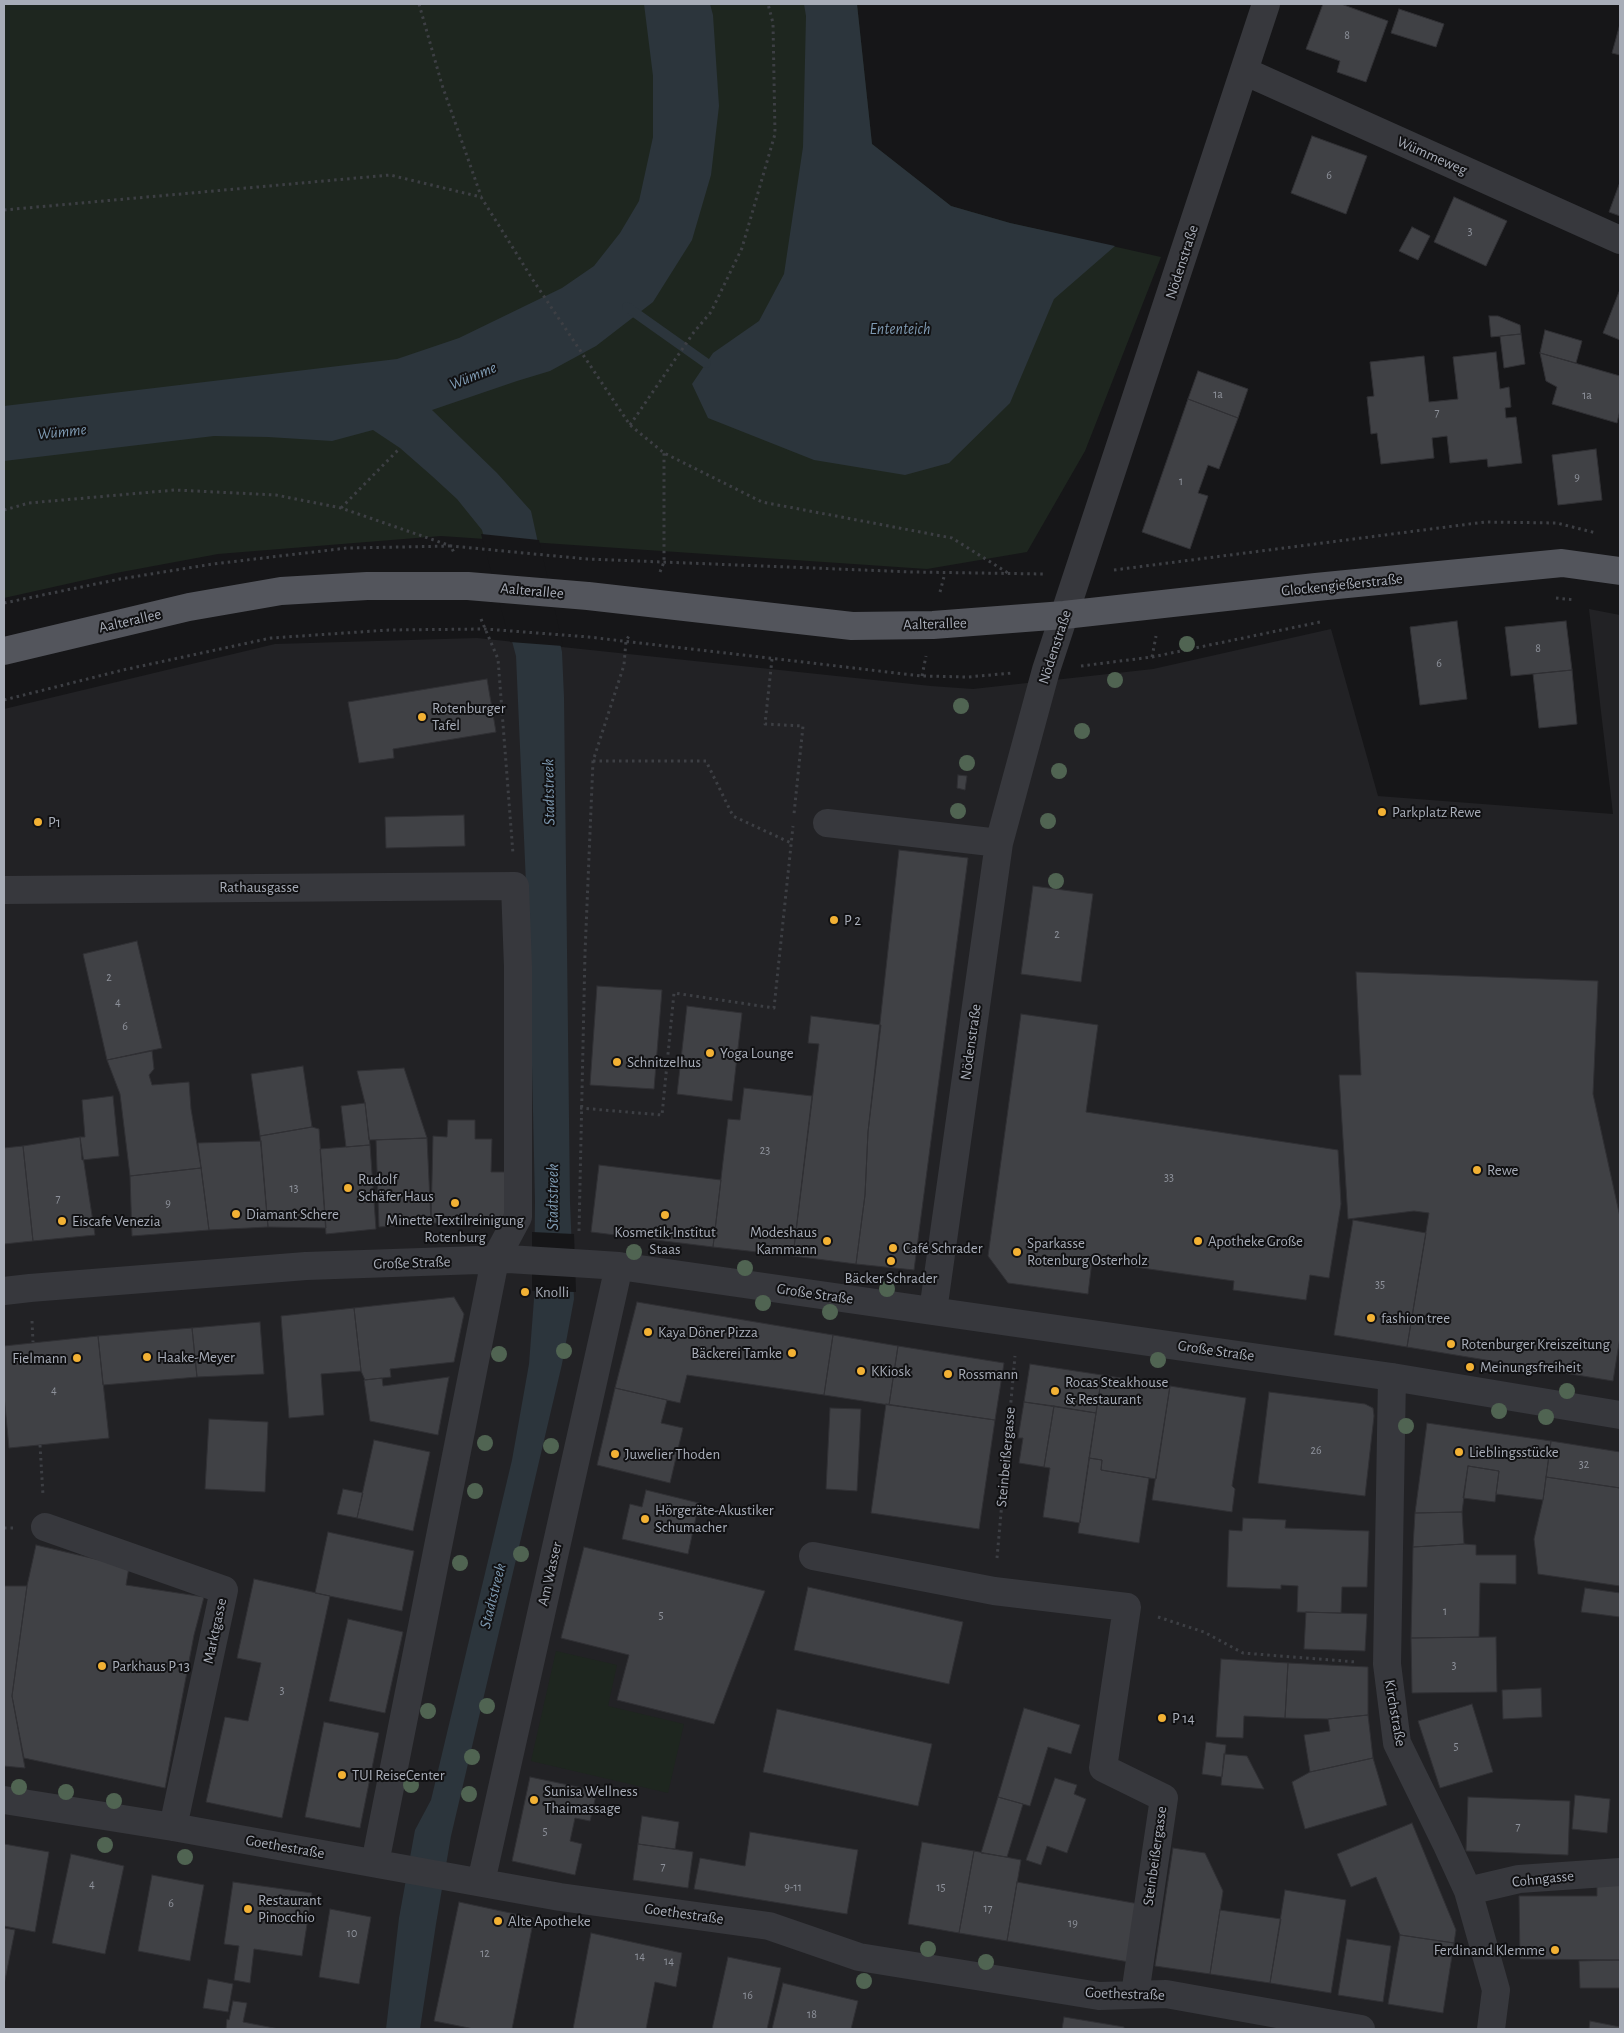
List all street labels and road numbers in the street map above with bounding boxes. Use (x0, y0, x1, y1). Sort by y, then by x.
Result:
street label: Wümmeweg (1394, 133, 1470, 179)
street label: Nödenstraße (1162, 223, 1202, 301)
street label: Glockengießerstraße (1280, 570, 1404, 600)
street label: Aalterallee (500, 579, 564, 603)
street label: Aalterallee (97, 605, 163, 637)
street label: Nödenstraße (1035, 608, 1075, 686)
street label: Aalterallee (903, 614, 967, 634)
street label: Rathausgasse (219, 878, 299, 896)
street label: Nödenstraße (957, 1003, 985, 1081)
street label: Große Straße (373, 1253, 451, 1273)
street label: Große Straße (776, 1280, 854, 1308)
street label: Große Straße (1177, 1337, 1255, 1365)
street label: Steinbeißergasse (993, 1406, 1019, 1508)
street label: Am Wasser (534, 1540, 566, 1608)
street label: Marktgasse (199, 1597, 231, 1665)
street label: Kirchstraße (1380, 1678, 1410, 1748)
street label: Steinbeißergasse (1139, 1805, 1171, 1907)
street label: Goethestraße (244, 1831, 326, 1863)
street label: Cohngasse (1511, 1867, 1575, 1891)
street label: Goethestraße (643, 1900, 725, 1928)
street label: Goethestraße (1085, 1984, 1165, 2004)

